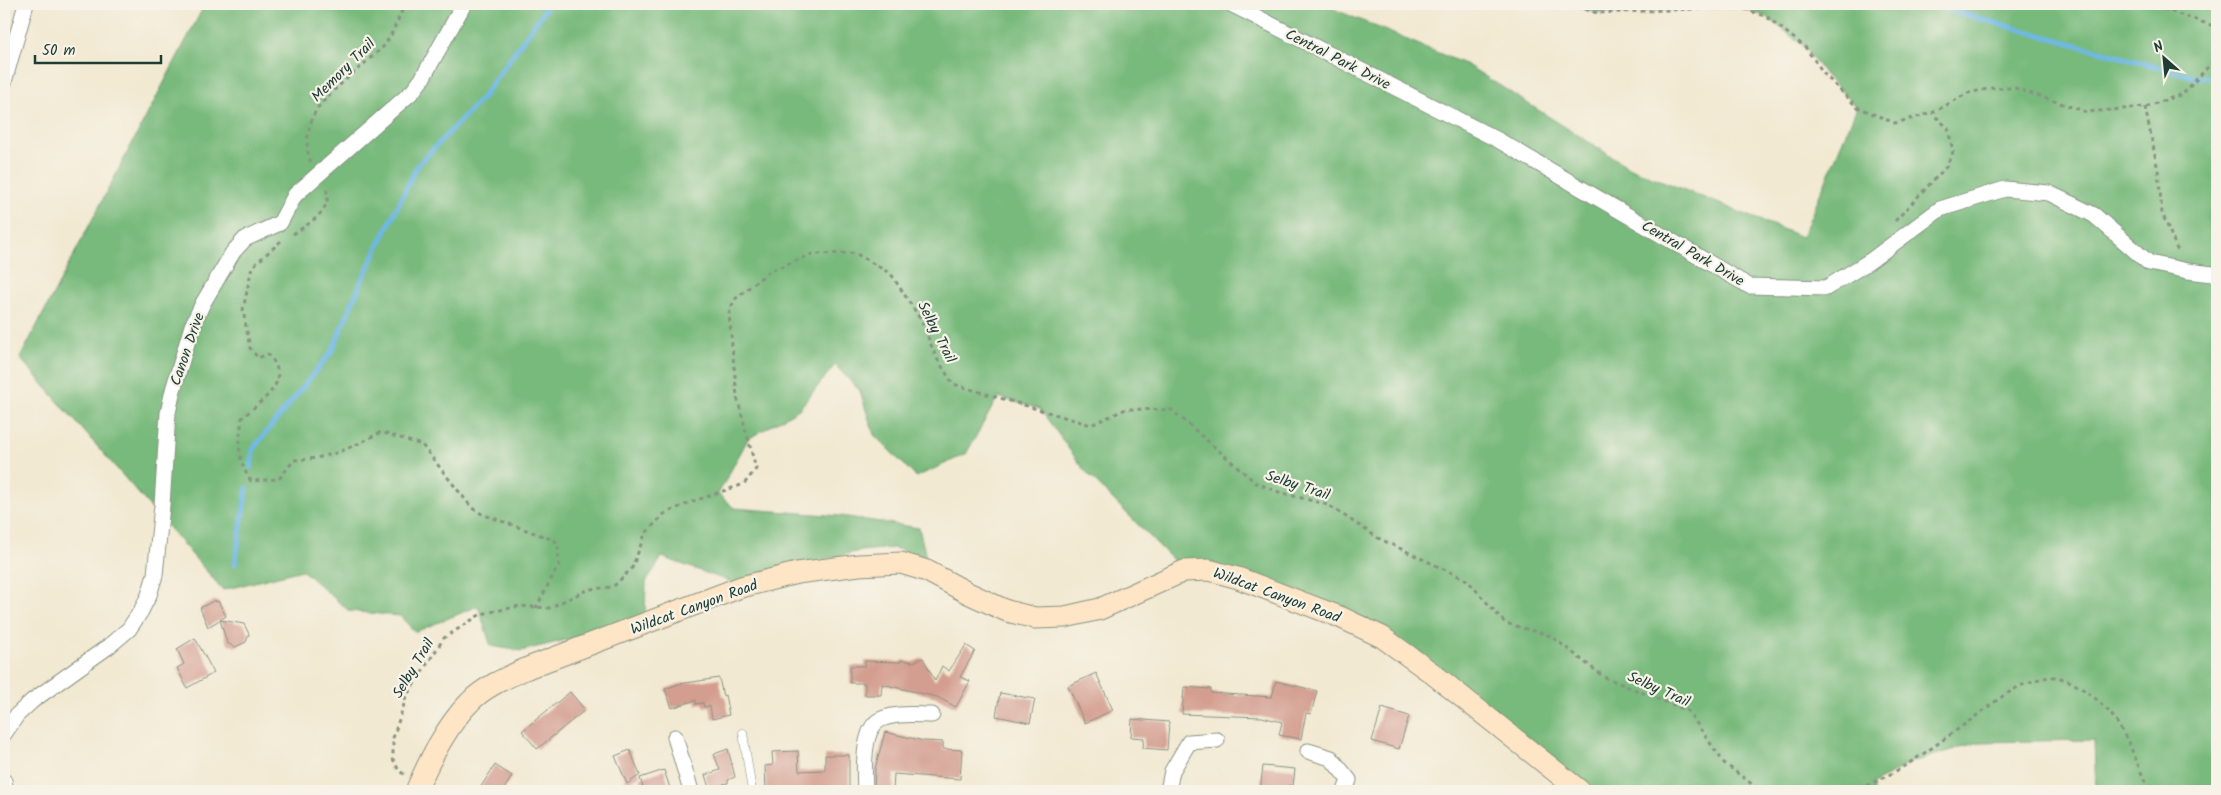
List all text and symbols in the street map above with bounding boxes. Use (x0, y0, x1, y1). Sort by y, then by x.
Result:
street label: Central Park Drive (1281, 23, 1395, 97)
scale bar (35, 32, 161, 64)
north arrow (2138, 32, 2188, 82)
street label: Memory Trail (306, 33, 382, 108)
text: N (2150, 35, 2168, 59)
text: 50 m (42, 39, 76, 63)
street label: Central Park Drive (1636, 215, 1749, 293)
street label: Selby Trail (910, 297, 962, 368)
street label: Canon Drive (164, 309, 212, 389)
street label: Selby Trail (1262, 464, 1333, 508)
street label: Wildcat Canyon Road (1210, 562, 1344, 630)
street label: Wildcat Canyon Road (627, 574, 762, 642)
street label: Selby Trail (386, 634, 441, 703)
street label: Selby Trail (1623, 665, 1694, 715)

